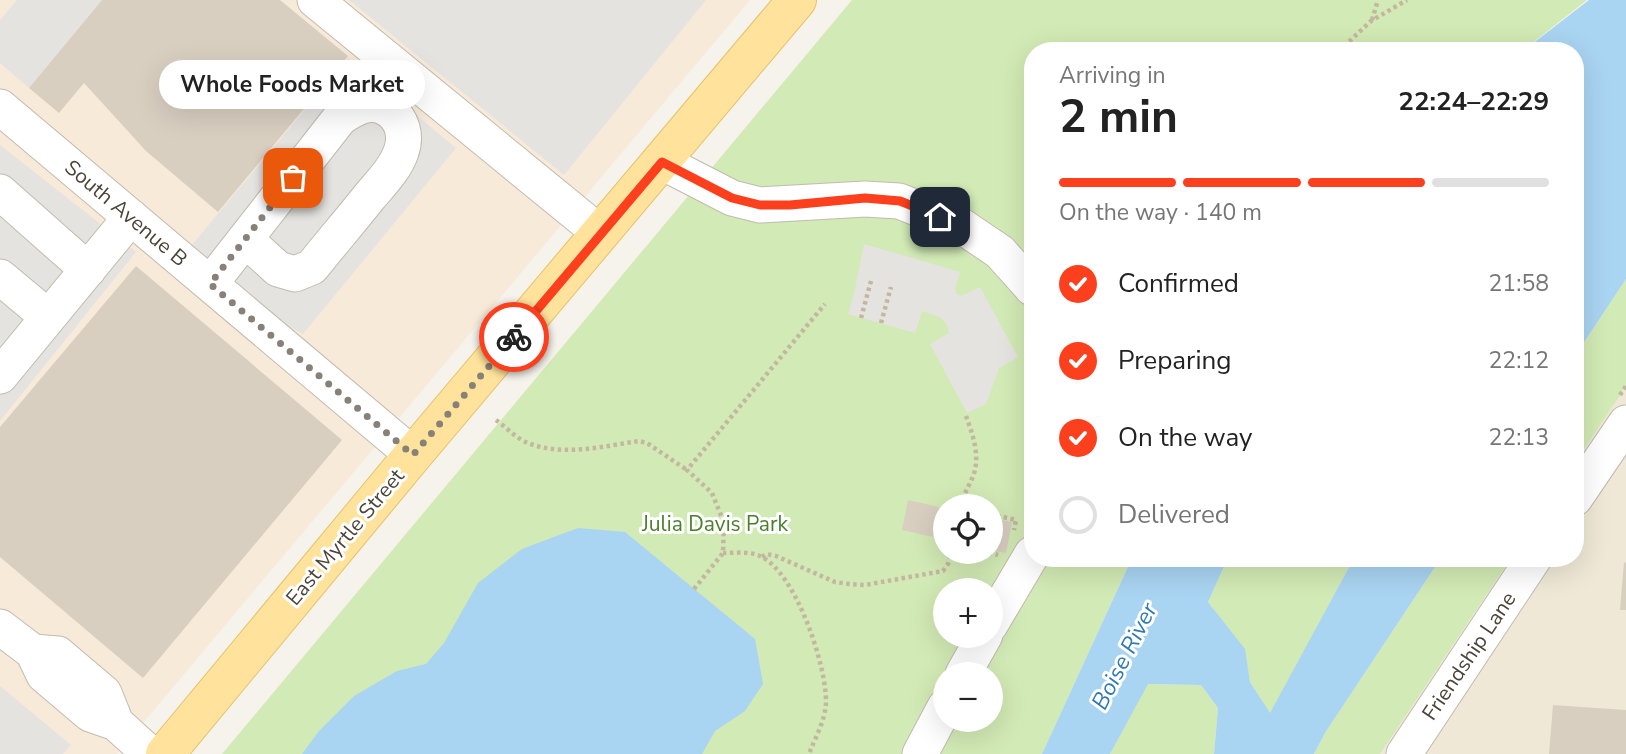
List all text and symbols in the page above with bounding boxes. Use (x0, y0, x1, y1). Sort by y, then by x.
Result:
callout: Whole Foods Market (160, 59, 426, 108)
text: Arriving in (1059, 60, 1166, 91)
text: Whole Foods Market (180, 69, 404, 100)
text: 22:24–22:29 (1398, 84, 1549, 119)
text: 2 min (1059, 85, 1178, 148)
pin (263, 148, 323, 208)
street label: South Avenue B (59, 153, 193, 273)
icon: bag (274, 159, 312, 197)
pin (910, 187, 970, 247)
text: On the way · 140 m (1059, 197, 1262, 228)
icon: home (921, 198, 959, 236)
icon: check (1059, 265, 1097, 303)
text: Confirmed (1118, 266, 1239, 301)
text: 21:58 (1489, 268, 1549, 299)
courier (479, 302, 549, 372)
icon: bike (495, 318, 533, 356)
icon: check (1059, 342, 1097, 380)
text: Preparing (1118, 343, 1231, 378)
text: 22:12 (1489, 345, 1549, 376)
icon: check (1059, 419, 1097, 457)
text: On the way (1118, 420, 1252, 455)
text: 22:13 (1489, 422, 1549, 453)
street label: East Myrtle Street (280, 462, 411, 611)
map controls (933, 494, 1003, 732)
button: locate (933, 494, 1003, 564)
text: Delivered (1118, 497, 1230, 532)
park label: Julia Davis Park (641, 510, 788, 538)
button: + (933, 578, 1003, 648)
street label: Friendship Lane (1416, 586, 1522, 726)
water label: Boise River (1084, 597, 1165, 715)
button: − (933, 662, 1003, 732)

